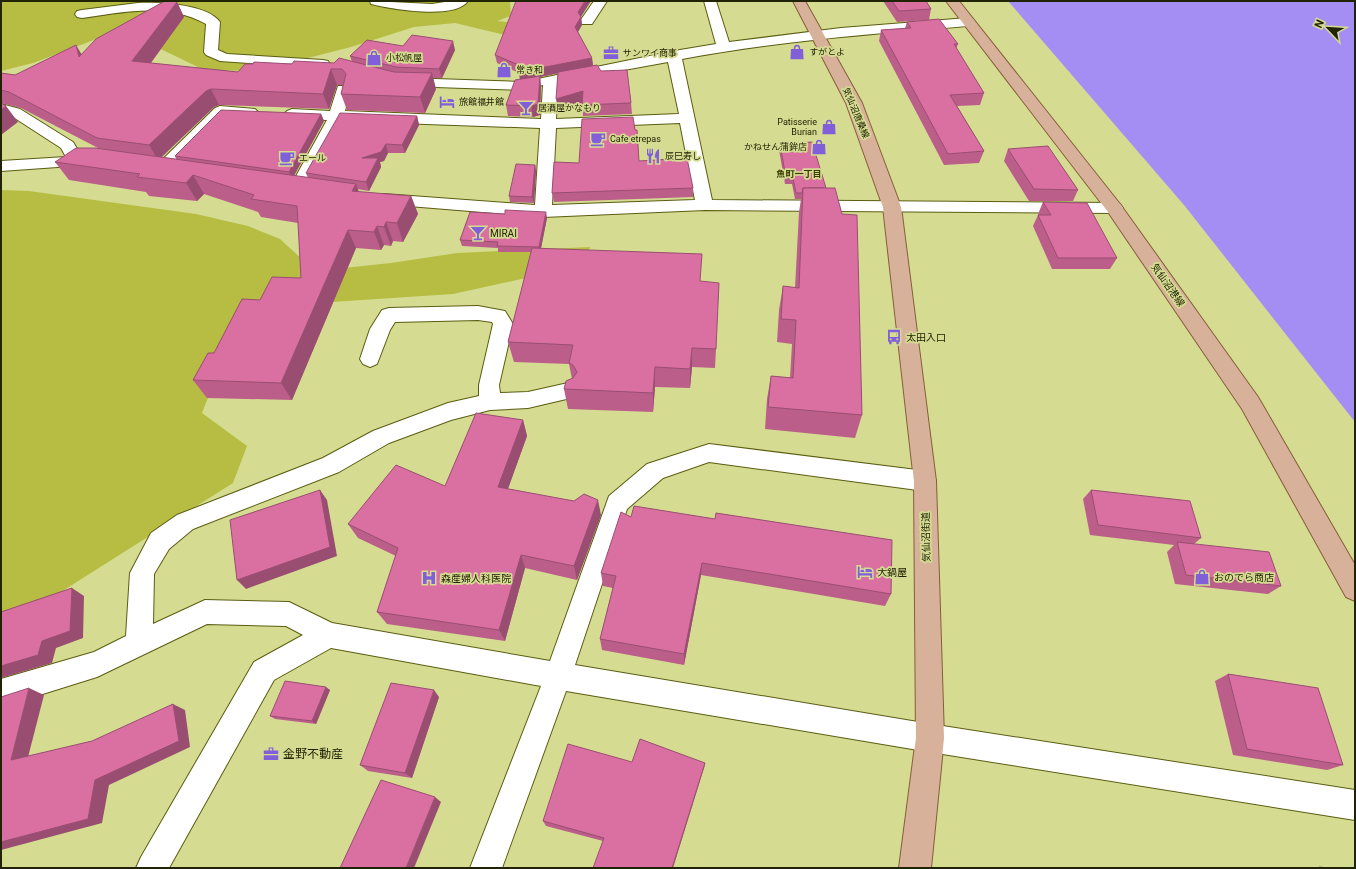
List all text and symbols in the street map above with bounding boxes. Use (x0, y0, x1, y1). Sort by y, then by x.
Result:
north arrow (1308, 8, 1348, 48)
text: N (1312, 18, 1327, 30)
shop icon: すがとよ (788, 43, 806, 61)
office icon: サンワイ商事 (602, 44, 620, 62)
place label: すがとよ (809, 47, 845, 57)
place label: サンワイ商事 (623, 48, 677, 58)
shop icon: 小松帆屋 (365, 49, 383, 67)
place label: 小松帆屋 (386, 53, 422, 63)
shop icon: 常き和 (495, 61, 513, 79)
place label: 常き和 (516, 65, 543, 75)
street label: 気仙沼唐桑線 (841, 86, 872, 141)
hotel icon: 旅館福井館 (438, 93, 456, 111)
place label: 旅館福井館 (459, 97, 504, 107)
bar icon: 居酒屋かなもり (517, 99, 535, 117)
place label: 居酒屋かなもり (538, 103, 601, 113)
place label: Patisserie Burian (777, 117, 817, 137)
shop icon: Patisserie Burian (820, 118, 838, 136)
cafe icon: Cafe etrepas (589, 130, 607, 148)
place label: Cafe etrepas (610, 134, 661, 144)
shop icon: かねせん蒲鉾店 (810, 138, 828, 156)
place label: かねせん蒲鉾店 (744, 141, 807, 152)
restaurant icon: 辰巳寿し (644, 147, 662, 165)
cafe icon: エール (278, 149, 296, 167)
place label: 辰巳寿し (665, 151, 701, 161)
place label: エール (299, 153, 326, 163)
district label: 魚町一丁目 (776, 169, 822, 179)
bar icon: MIRAI (469, 224, 487, 242)
place label: MIRAI (490, 228, 517, 239)
street label: 気仙沼港線 (1149, 261, 1187, 309)
bus stop icon: 太田入口 (885, 328, 903, 346)
place label: 太田入口 (906, 332, 946, 343)
street label: 気仙沼街道 (920, 512, 932, 562)
hotel icon: 大鍋屋 (856, 563, 874, 581)
place label: 大鍋屋 (877, 567, 907, 578)
shop icon: おのでら商店 (1193, 568, 1211, 586)
hospital icon: 森産婦人科医院 (420, 569, 438, 587)
place label: おのでら商店 (1214, 572, 1274, 583)
place label: 森産婦人科医院 (441, 573, 511, 584)
office icon: 金野不動産 (262, 745, 280, 763)
place label: 金野不動産 (283, 747, 343, 761)

